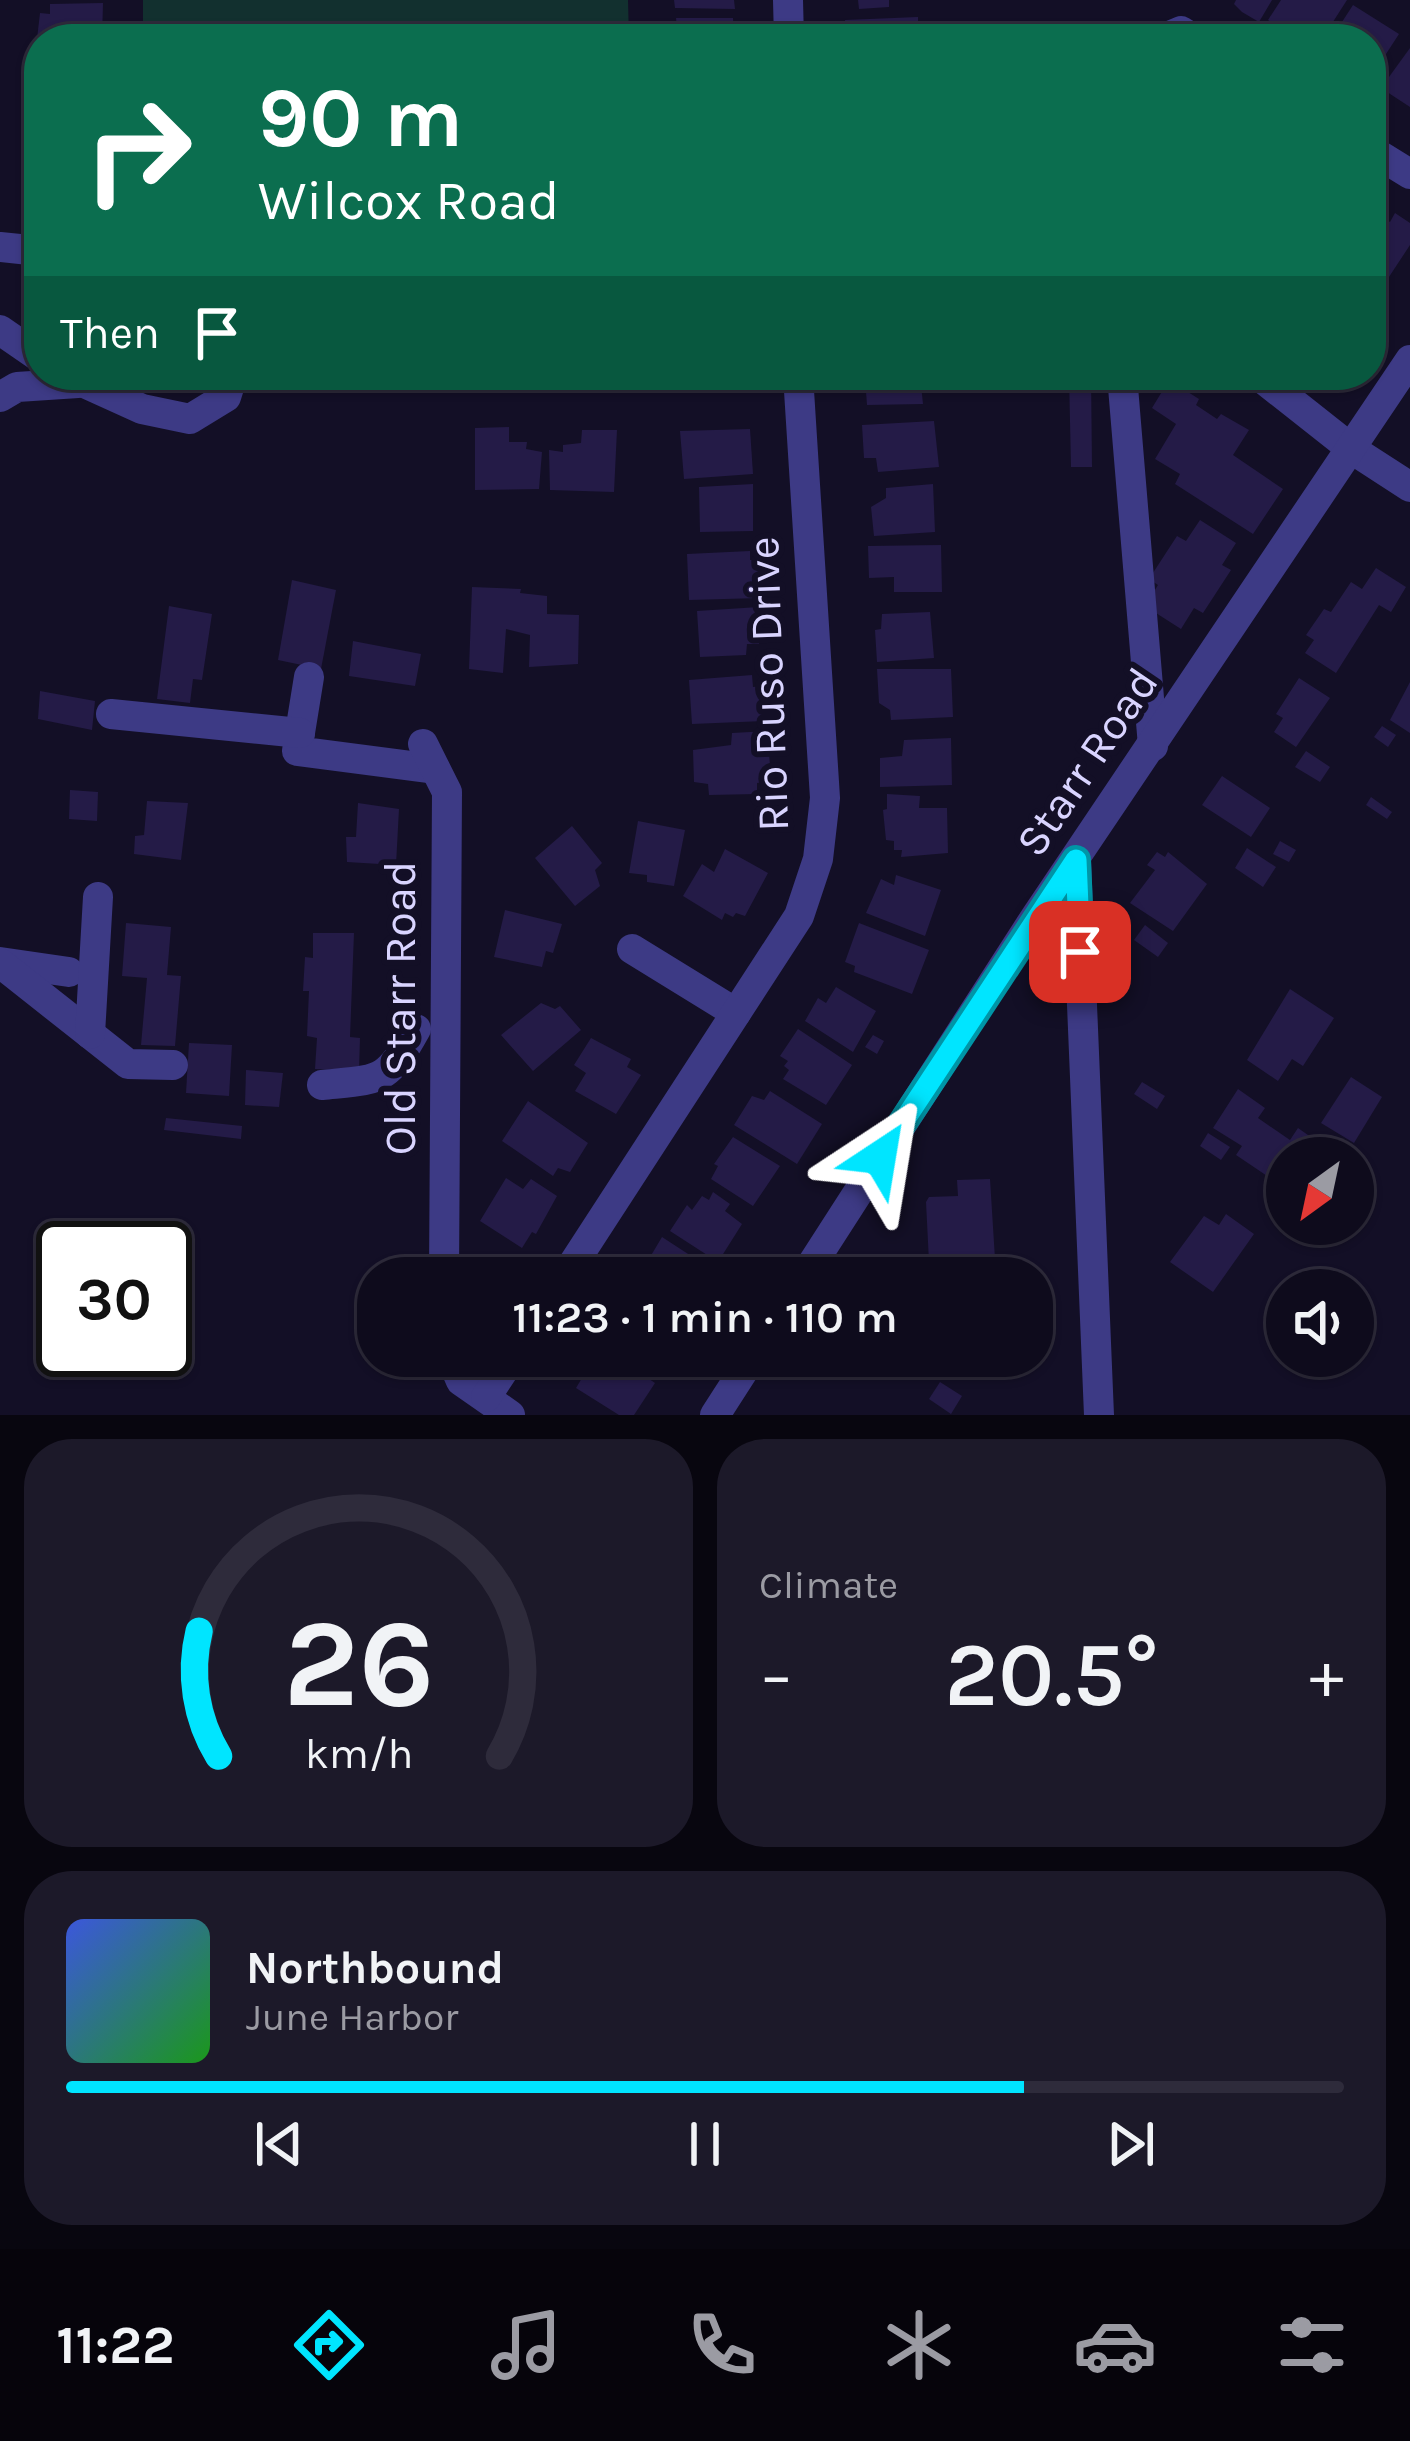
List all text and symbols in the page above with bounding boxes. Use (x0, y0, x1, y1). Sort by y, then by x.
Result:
text: 90 m (258, 69, 463, 167)
icon: right (60, 72, 216, 228)
text: Wilcox Road (258, 169, 560, 233)
icon: arrive (184, 300, 250, 366)
text: Then (60, 307, 160, 359)
street label: Rio Ruso Drive (737, 536, 799, 832)
street label: Starr Road (1005, 658, 1169, 866)
street label: Old Starr Road (374, 861, 426, 1155)
pin (1029, 901, 1131, 1003)
icon: arrive (1047, 919, 1113, 985)
position arrow (817, 1094, 943, 1220)
north arrow (1266, 1137, 1374, 1245)
map controls (1266, 1137, 1374, 1377)
speed limit sign: 30 (36, 1221, 192, 1377)
button: sound (1266, 1269, 1374, 1377)
text: 11:23 · 1 min · 110 m (512, 1291, 898, 1343)
text: Climate (759, 1562, 898, 1608)
text: 26 (283, 1591, 434, 1736)
text: 20.5° (945, 1622, 1158, 1728)
text: − (759, 1636, 794, 1714)
text: + (1309, 1636, 1344, 1714)
text: km/h (304, 1729, 413, 1779)
text: Northbound (246, 1942, 504, 1994)
text: June Harbor (246, 1994, 458, 2040)
icon: previous (246, 2111, 312, 2177)
icon: pause (672, 2111, 738, 2177)
icon: next (1098, 2111, 1164, 2177)
icon: directions (287, 2303, 371, 2387)
icon: music (484, 2303, 568, 2387)
icon: phone (680, 2303, 764, 2387)
icon: climate (877, 2303, 961, 2387)
icon: car (1073, 2303, 1157, 2387)
icon: filters (1270, 2303, 1354, 2387)
text: 11:22 (56, 2313, 175, 2377)

